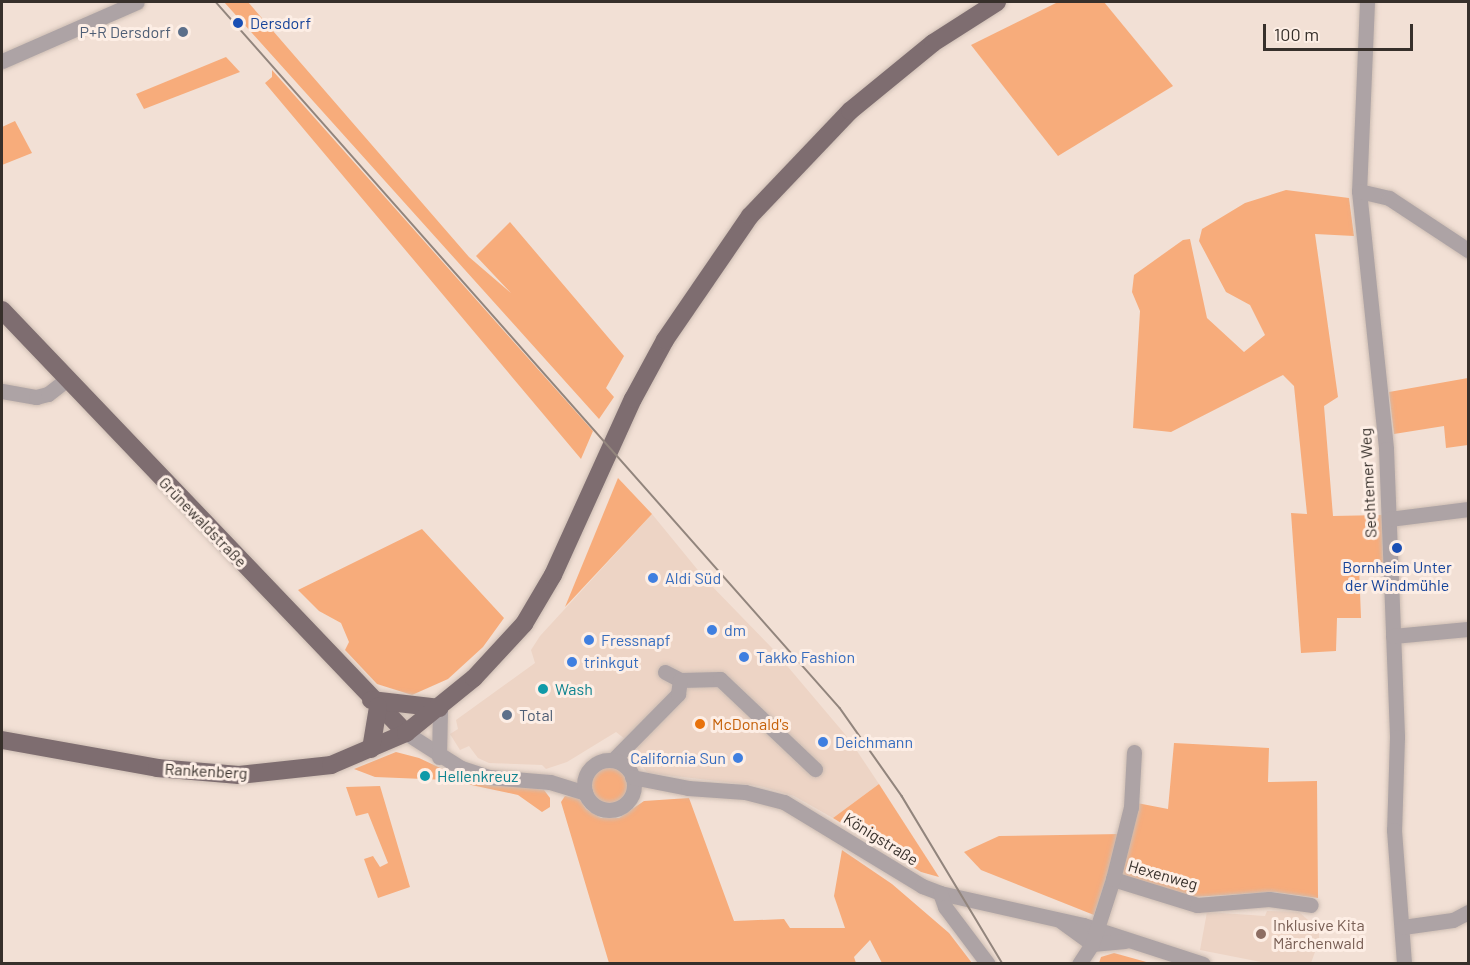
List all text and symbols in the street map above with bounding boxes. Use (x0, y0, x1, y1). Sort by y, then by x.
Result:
scale bar (1266, 12, 1416, 50)
place label: Dersdorf (250, 13, 311, 33)
marker: Dersdorf (231, 16, 245, 30)
place label: P+R Dersdorf (79, 22, 171, 42)
text: 100 m (1274, 23, 1319, 45)
marker: P+R Dersdorf (176, 25, 190, 39)
street label: Sechtemer Weg (1356, 428, 1380, 538)
street label: Grünewaldstraße (155, 473, 251, 571)
marker: Bornheim Unter der Windmühle (1390, 541, 1404, 555)
place label: Bornheim Unter der Windmühle (1342, 557, 1452, 595)
place label: Aldi Süd (665, 568, 721, 588)
marker: Aldi Süd (646, 571, 660, 585)
place label: dm (724, 620, 746, 640)
marker: dm (705, 623, 719, 637)
place label: Fressnapf (601, 630, 671, 650)
marker: Fressnapf (582, 633, 596, 647)
place label: Takko Fashion (756, 647, 855, 667)
marker: Takko Fashion (737, 650, 751, 664)
place label: trinkgut (584, 652, 639, 672)
marker: trinkgut (565, 655, 579, 669)
place label: Wash (555, 679, 593, 699)
marker: Wash (536, 682, 550, 696)
place label: Total (519, 705, 553, 725)
marker: Total (500, 708, 514, 722)
place label: McDonald's (712, 714, 789, 734)
marker: McDonald's (693, 717, 707, 731)
place label: Deichmann (835, 732, 913, 752)
marker: Deichmann (816, 735, 830, 749)
place label: California Sun (630, 748, 726, 768)
marker: California Sun (731, 751, 745, 765)
street label: Rankenberg (164, 759, 248, 783)
place label: Hellenkreuz (437, 766, 518, 786)
marker: Hellenkreuz (418, 769, 432, 783)
street label: Königstraße (840, 809, 922, 869)
street label: Hexenweg (1126, 856, 1200, 894)
place label: Inklusive Kita Märchenwald (1273, 915, 1365, 953)
marker: Inklusive Kita Märchenwald (1254, 927, 1268, 941)

